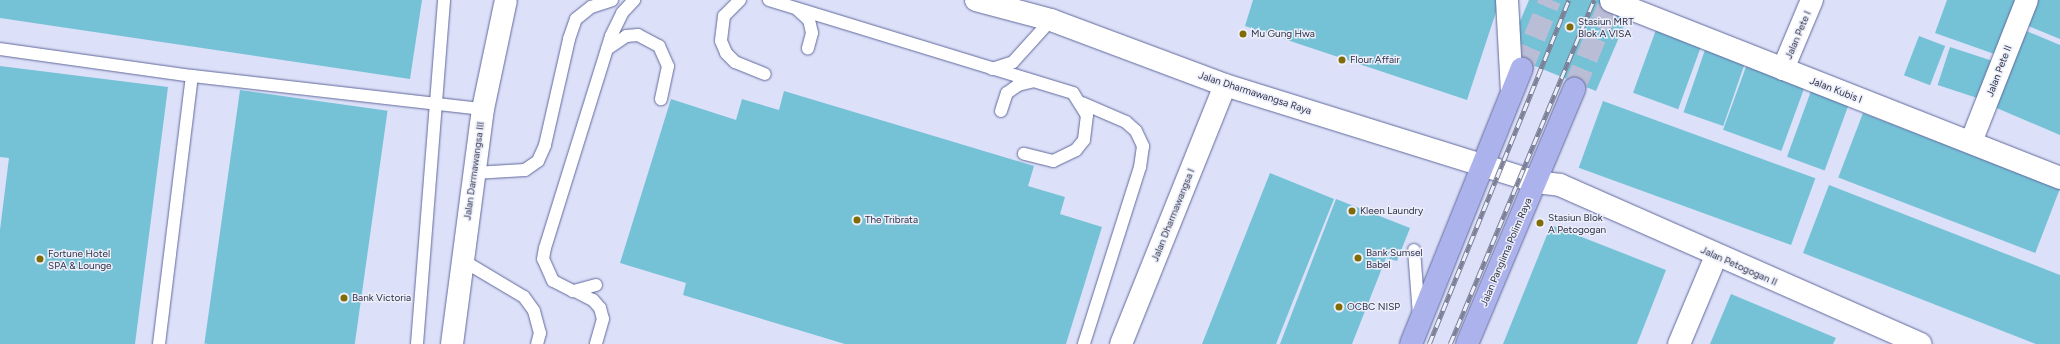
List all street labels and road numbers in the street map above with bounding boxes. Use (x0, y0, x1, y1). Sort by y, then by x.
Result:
street label: Jalan Pete I (1782, 9, 1814, 61)
street label: Jalan Pete II (1984, 44, 2014, 98)
street label: Jalan Dharmawangsa Raya (1197, 69, 1313, 117)
street label: Jalan Kubis I (1808, 74, 1864, 106)
street label: Jalan Darmawangsa III (461, 121, 487, 221)
street label: Jalan Dharmawangsa I (1149, 167, 1197, 263)
street label: Jalan Panglima Polim Raya (1478, 196, 1534, 308)
street label: Jalan Petogogan II (1699, 244, 1779, 288)

